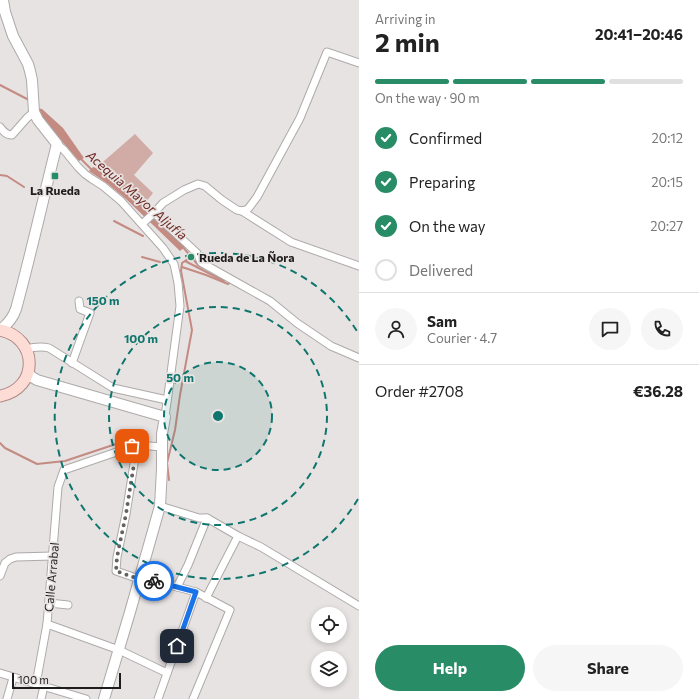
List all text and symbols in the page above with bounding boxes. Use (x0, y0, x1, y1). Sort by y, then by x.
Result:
text: Arriving in (375, 11, 435, 27)
text: 20:41–20:46 (595, 25, 683, 43)
text: 2 min (375, 26, 440, 57)
text: On the way · 90 m (375, 90, 480, 106)
icon: check (375, 127, 397, 149)
text: Confirmed (409, 129, 482, 147)
text: 20:12 (652, 130, 683, 146)
water label: Acequia Mayor Aljufía (83, 146, 191, 243)
marker: La Rueda (50, 171, 60, 181)
icon: check (375, 171, 397, 193)
text: Preparing (409, 173, 475, 191)
text: 20:15 (651, 174, 683, 190)
place label: La Rueda (30, 183, 80, 197)
icon: check (375, 215, 397, 237)
text: On the way (409, 217, 486, 235)
text: 20:27 (650, 218, 683, 234)
place label: Rueda de La Ñora (199, 250, 295, 264)
marker: Rueda de La Ñora (186, 252, 196, 262)
text: Delivered (409, 261, 473, 279)
text: 150 m (86, 293, 120, 307)
button: person (375, 308, 417, 350)
button: chat (589, 308, 631, 350)
button: phone (641, 308, 683, 350)
text: Sam (427, 312, 457, 330)
text: Courier · 4.7 (427, 330, 497, 346)
text: 100 m (124, 331, 158, 345)
text: 50 m (166, 370, 194, 384)
text: Order #2708 (375, 382, 464, 400)
text: €36.28 (633, 382, 683, 400)
centre of rings (211, 409, 225, 423)
pin (115, 429, 149, 463)
icon: bag (121, 435, 143, 457)
street label: Calle Arrabal (41, 542, 61, 612)
courier (134, 561, 174, 601)
icon: bike (143, 570, 165, 592)
map controls (311, 607, 347, 687)
button: locate (311, 607, 347, 643)
pin (160, 629, 194, 663)
icon: home (166, 635, 188, 657)
button: Help (375, 645, 525, 691)
button: Share (533, 645, 683, 691)
button: layers (311, 651, 347, 687)
scale bar (12, 671, 121, 690)
text: 100 m (18, 673, 49, 686)

